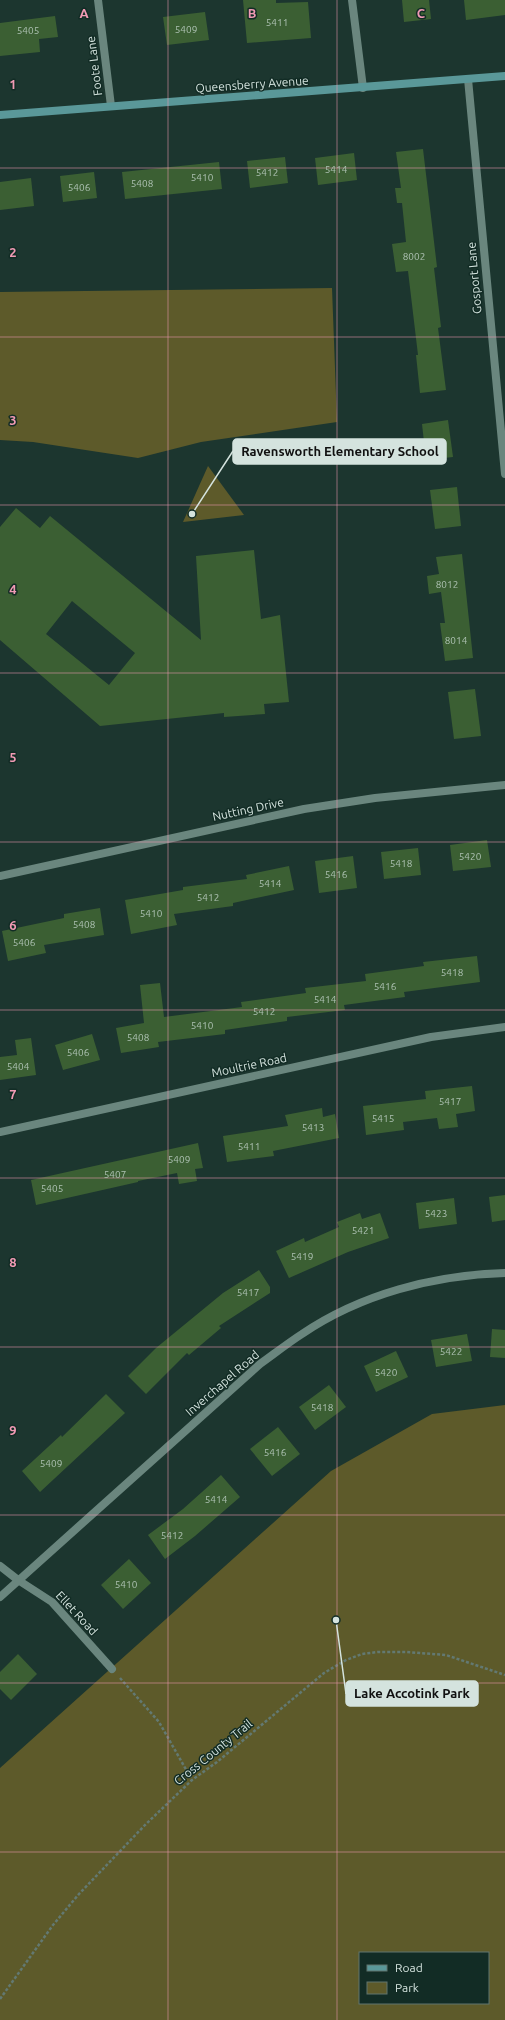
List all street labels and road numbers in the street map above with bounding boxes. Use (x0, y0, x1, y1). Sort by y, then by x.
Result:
street label: Foote Lane (84, 35, 104, 97)
street label: Queensberry Avenue (195, 74, 309, 94)
street label: Gosport Lane (464, 242, 484, 314)
street label: Nutting Drive (211, 795, 285, 823)
street label: Moultrie Road (210, 1051, 288, 1079)
street label: Inverchapel Road (183, 1348, 261, 1418)
street label: Ellet Road (54, 1589, 100, 1637)
street label: Cross County Trail (171, 1717, 255, 1787)

